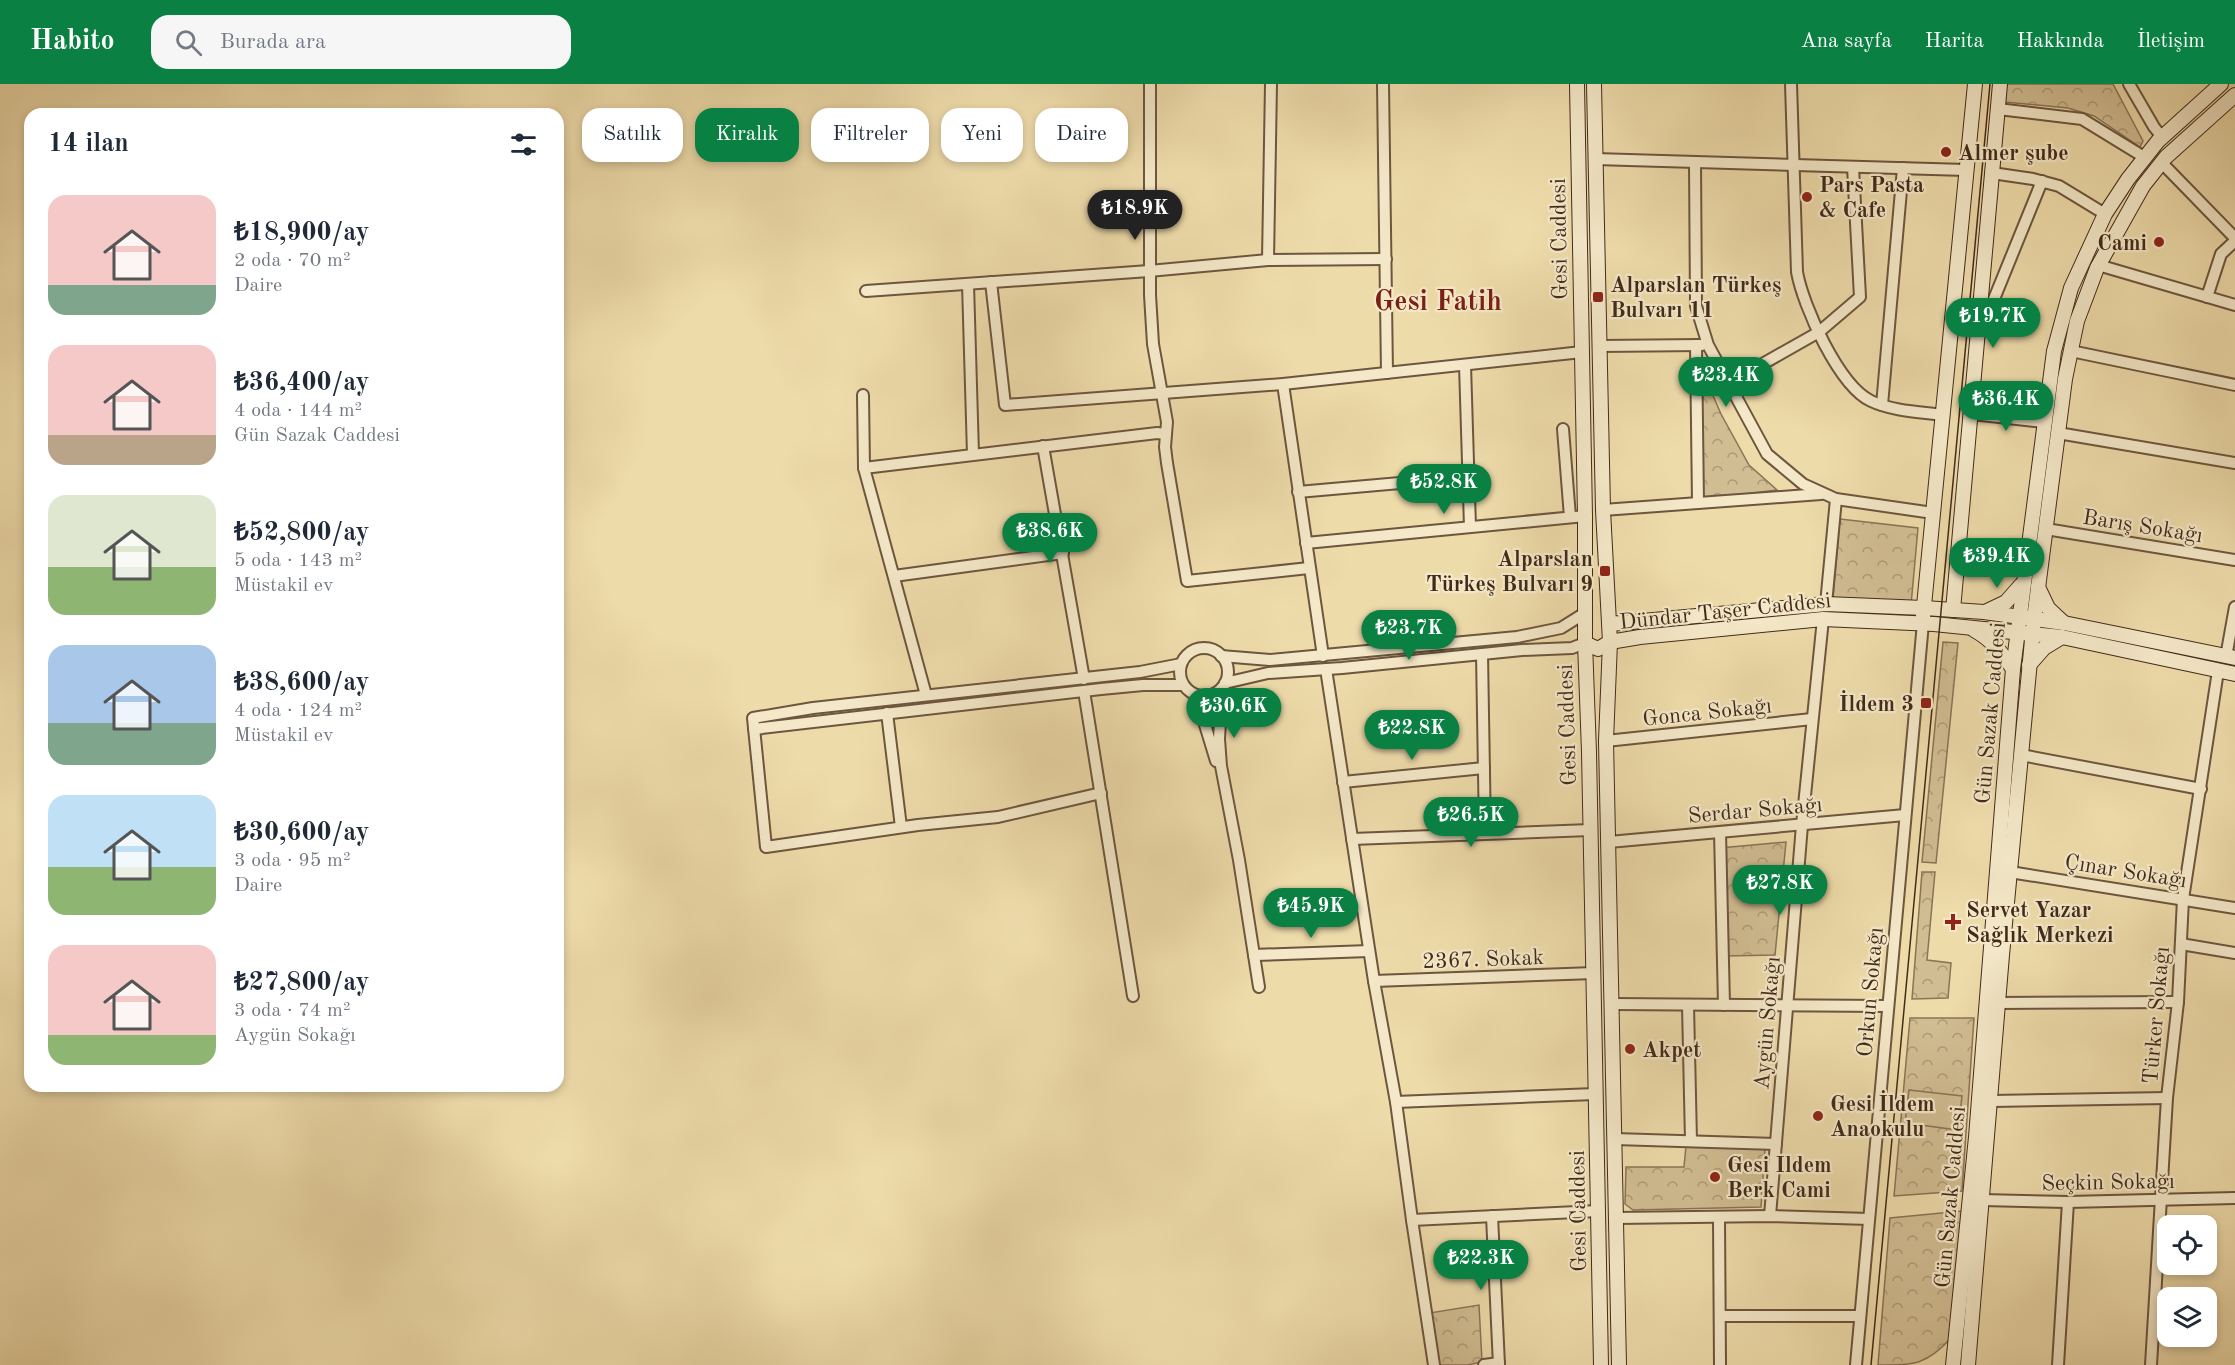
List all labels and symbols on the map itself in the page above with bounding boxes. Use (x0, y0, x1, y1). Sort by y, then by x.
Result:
place label: Almer şube (1958, 143, 2069, 165)
marker: Almer şube (1939, 145, 1953, 159)
place label: Pars Pasta & Cafe (1819, 175, 1924, 222)
street label: Gesi Caddesi (1548, 178, 1572, 300)
pin: ₺18.9K (1086, 190, 1184, 241)
marker: Pars Pasta & Cafe (1800, 190, 1814, 204)
place label: Cami (2097, 233, 2147, 255)
marker: Cami (2152, 235, 2166, 249)
place label: Alparslan Türkeş Bulvarı 11 (1610, 275, 1781, 322)
district label: Gesi Fatih (1374, 289, 1502, 317)
marker: Alparslan Türkeş Bulvarı 11 (1591, 290, 1605, 304)
pin: ₺19.7K (1944, 298, 2042, 349)
pin: ₺23.4K (1677, 357, 1775, 408)
pin: ₺36.4K (1957, 381, 2055, 432)
pin: ₺52.8K (1395, 464, 1493, 515)
street label: Barış Sokağı (2081, 507, 2204, 547)
pin: ₺38.6K (1001, 513, 1099, 564)
pin: ₺39.4K (1948, 538, 2046, 589)
place label: Alparslan Türkeş Bulvarı 9 (1426, 549, 1593, 596)
marker: Alparslan Türkeş Bulvarı 9 (1598, 564, 1612, 578)
street label: Dündar Taşer Caddesi (1618, 590, 1832, 634)
pin: ₺23.7K (1360, 610, 1458, 661)
street label: Gün Sazak Caddesi (1972, 621, 2010, 805)
street label: Gesi Caddesi (1555, 664, 1581, 786)
pin: ₺30.6K (1185, 688, 1283, 739)
place label: İldem 3 (1839, 690, 1914, 716)
street label: Gonca Sokağı (1641, 695, 1773, 731)
marker: İldem 3 (1919, 696, 1933, 710)
pin: ₺22.8K (1363, 710, 1461, 761)
street label: Serdar Sokağı (1687, 794, 1823, 828)
pin: ₺26.5K (1422, 797, 1520, 848)
street label: Çınar Sokağı (2063, 851, 2188, 892)
pin: ₺27.8K (1731, 865, 1829, 916)
pin: ₺45.9K (1262, 888, 1360, 939)
place label: Servet Yazar Sağlık Merkezi (1966, 900, 2114, 947)
marker: Servet Yazar Sağlık Merkezi (1944, 913, 1962, 931)
street label: Orkun Sokağı (1854, 926, 1888, 1058)
street label: Türker Sokağı (2140, 945, 2174, 1085)
street label: 2367. Sokak (1422, 947, 1544, 973)
street label: Aygün Sokağı (1751, 955, 1785, 1091)
place label: Akpet (1642, 1040, 1701, 1062)
marker: Akpet (1623, 1042, 1637, 1056)
place label: Gesi İldem Anaokulu (1830, 1090, 1935, 1141)
street label: Gün Sazak Caddesi (1932, 1105, 1970, 1289)
marker: Gesi İldem Anaokulu (1811, 1109, 1825, 1123)
street label: Gesi Caddesi (1567, 1150, 1591, 1272)
place label: Gesi Ildem Berk Cami (1727, 1155, 1832, 1202)
marker: Gesi Ildem Berk Cami (1708, 1170, 1722, 1184)
street label: Seçkin Sokağı (2041, 1171, 2175, 1195)
pin: ₺22.3K (1432, 1240, 1530, 1291)

